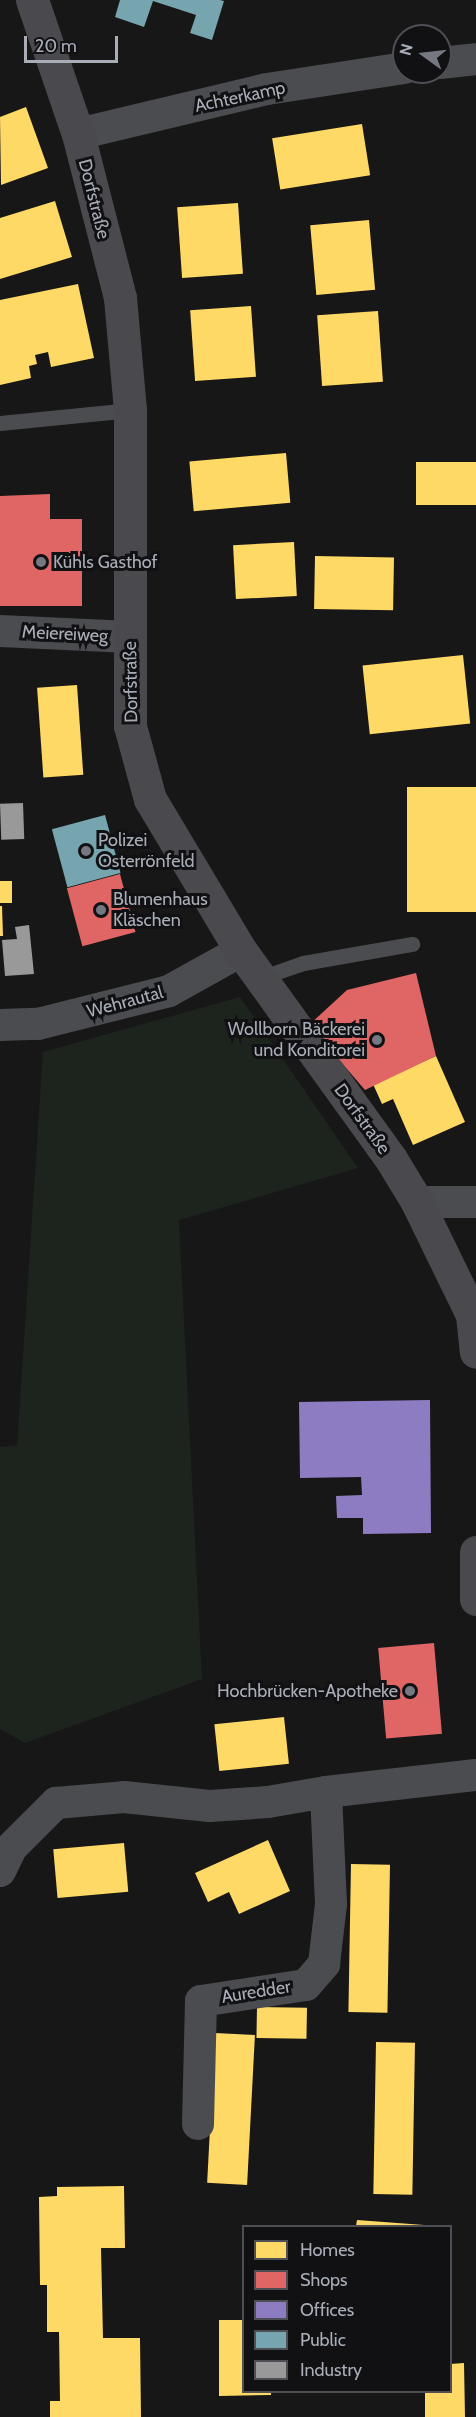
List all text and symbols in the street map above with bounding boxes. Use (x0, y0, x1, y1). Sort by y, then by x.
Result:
scale bar (27, 24, 122, 62)
north arrow (392, 24, 452, 84)
text: 20 m (35, 35, 77, 57)
text: N (395, 42, 417, 58)
street label: Achterkamp (193, 77, 287, 117)
street label: Dorfstraße (74, 157, 114, 241)
place label: Kühls Gasthof (53, 551, 157, 573)
marker: Kühls Gasthof (34, 555, 48, 569)
street label: Meiereiweg (21, 621, 109, 647)
street label: Dorfstraße (119, 641, 143, 723)
place label: Polizei Osterrönfeld (98, 830, 195, 872)
marker: Polizei Osterrönfeld (79, 844, 93, 858)
place label: Blumenhaus Kläschen (113, 889, 208, 932)
marker: Blumenhaus Kläschen (94, 903, 108, 917)
street label: Wehrautal (85, 981, 165, 1023)
place label: Wollborn Bäckerei und Konditorei (228, 1019, 365, 1062)
marker: Wollborn Bäckerei und Konditorei (370, 1033, 384, 1047)
street label: Dorfstraße (329, 1080, 395, 1158)
place label: Hochbrücken-Apotheke (217, 1680, 398, 1702)
marker: Hochbrücken-Apotheke (403, 1684, 417, 1698)
street label: Auredder (220, 1976, 292, 2008)
legend (242, 2225, 452, 2393)
text: Homes (300, 2239, 355, 2261)
text: Shops (300, 2269, 348, 2291)
text: Offices (300, 2299, 354, 2321)
text: Public (300, 2329, 346, 2351)
text: Industry (300, 2359, 362, 2381)

